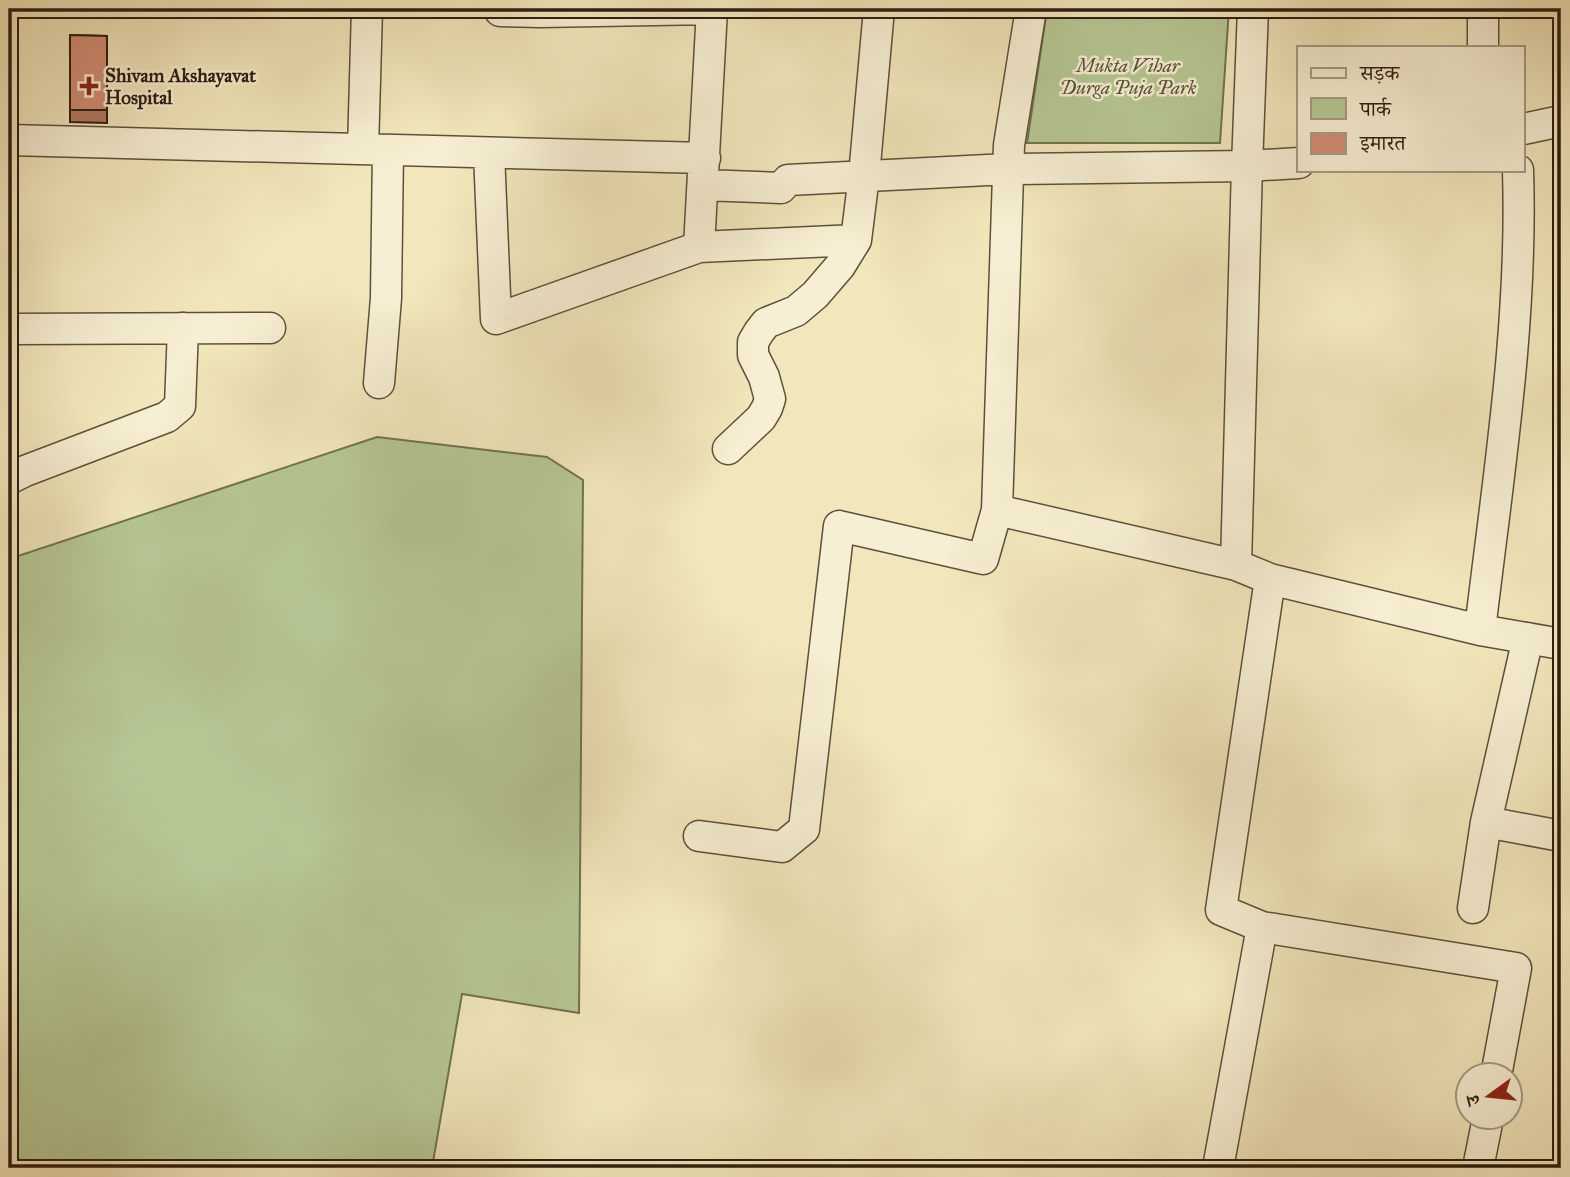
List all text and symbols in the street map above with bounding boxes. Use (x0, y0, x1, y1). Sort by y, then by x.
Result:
legend (1297, 46, 1524, 172)
park label: Mukta Vihar Durga Puja Park (1060, 54, 1197, 99)
text: सड़क (1359, 60, 1400, 86)
place label: Shivam Akshayavat Hospital (105, 64, 256, 110)
marker: Shivam Akshayavat Hospital (79, 76, 99, 96)
text: पार्क (1359, 96, 1392, 122)
text: इमारत (1359, 130, 1407, 156)
north arrow (1454, 1062, 1524, 1132)
text: उ (1460, 1091, 1486, 1110)

